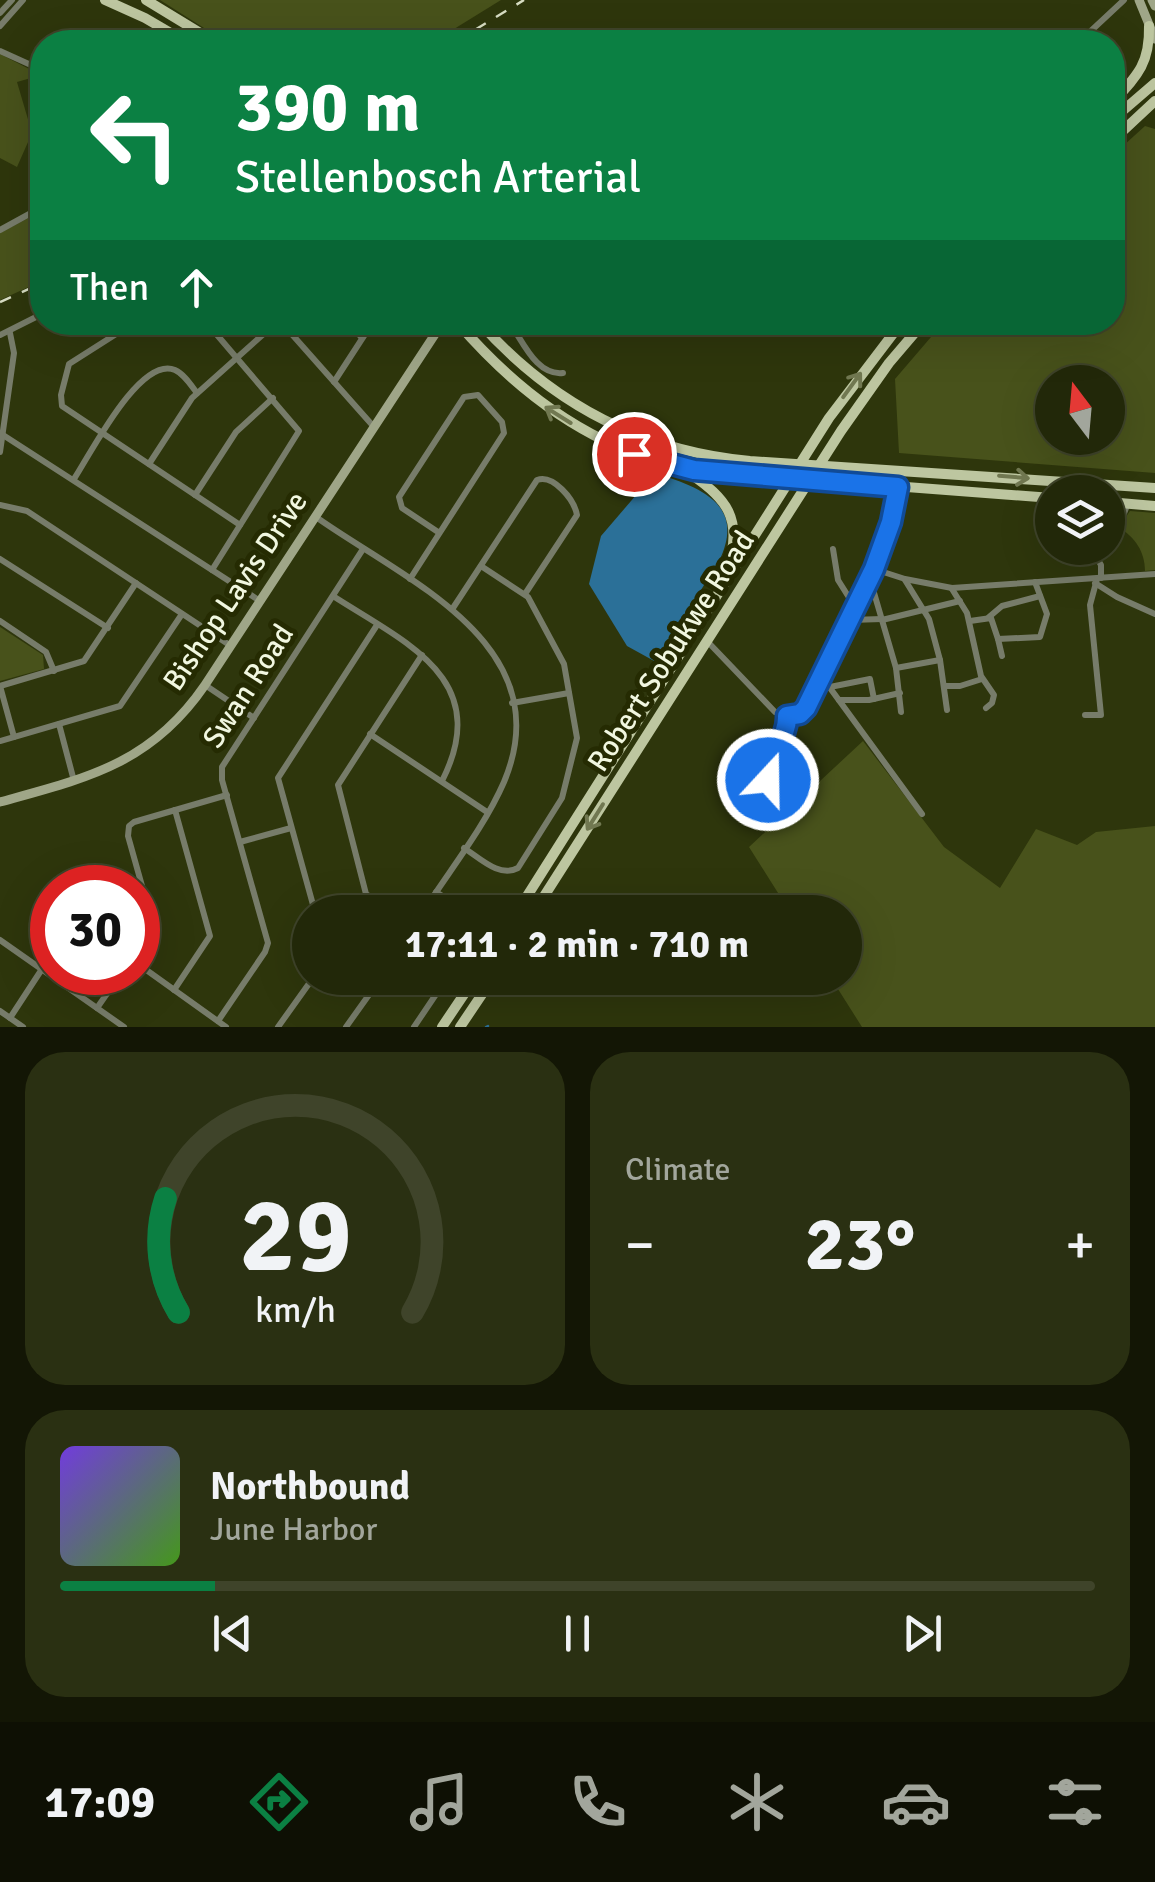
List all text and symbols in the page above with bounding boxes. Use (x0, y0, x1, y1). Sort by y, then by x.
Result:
text: 390 m (235, 64, 420, 150)
icon: left (70, 70, 200, 200)
text: Stellenbosch Arterial (235, 150, 641, 205)
icon: ahead (169, 260, 224, 315)
text: Then (70, 264, 149, 311)
north arrow (1035, 365, 1125, 455)
map controls (1035, 365, 1125, 565)
one-way arrow (841, 372, 862, 400)
one-way arrow (544, 405, 572, 425)
pin (592, 412, 677, 497)
icon: arrive (607, 427, 662, 482)
one-way arrow (998, 467, 1030, 486)
button: layers (1035, 475, 1125, 565)
street label: Bishop Lavis Drive (155, 485, 316, 698)
street label: Robert Sobukwe Road (580, 524, 763, 779)
street label: Swan Road (195, 618, 302, 755)
position arrow (716, 728, 820, 832)
one-way arrow (585, 802, 605, 831)
speed limit sign: 30 (30, 865, 160, 995)
text: 17:11 · 2 min · 710 m (405, 921, 749, 968)
text: Climate (625, 1150, 731, 1189)
text: 29 (239, 1172, 351, 1300)
text: 23° (805, 1198, 916, 1291)
text: − (625, 1211, 655, 1279)
text: + (1065, 1211, 1095, 1279)
text: km/h (255, 1288, 335, 1332)
text: Northbound (210, 1463, 410, 1510)
text: June Harbor (210, 1510, 377, 1549)
icon: previous (205, 1606, 260, 1661)
icon: pause (550, 1606, 605, 1661)
icon: next (895, 1606, 950, 1661)
icon: directions (244, 1767, 314, 1837)
icon: music (404, 1767, 474, 1837)
icon: phone (563, 1767, 633, 1837)
icon: climate (722, 1767, 792, 1837)
icon: car (881, 1767, 951, 1837)
icon: filters (1040, 1767, 1110, 1837)
text: 17:09 (45, 1775, 155, 1830)

